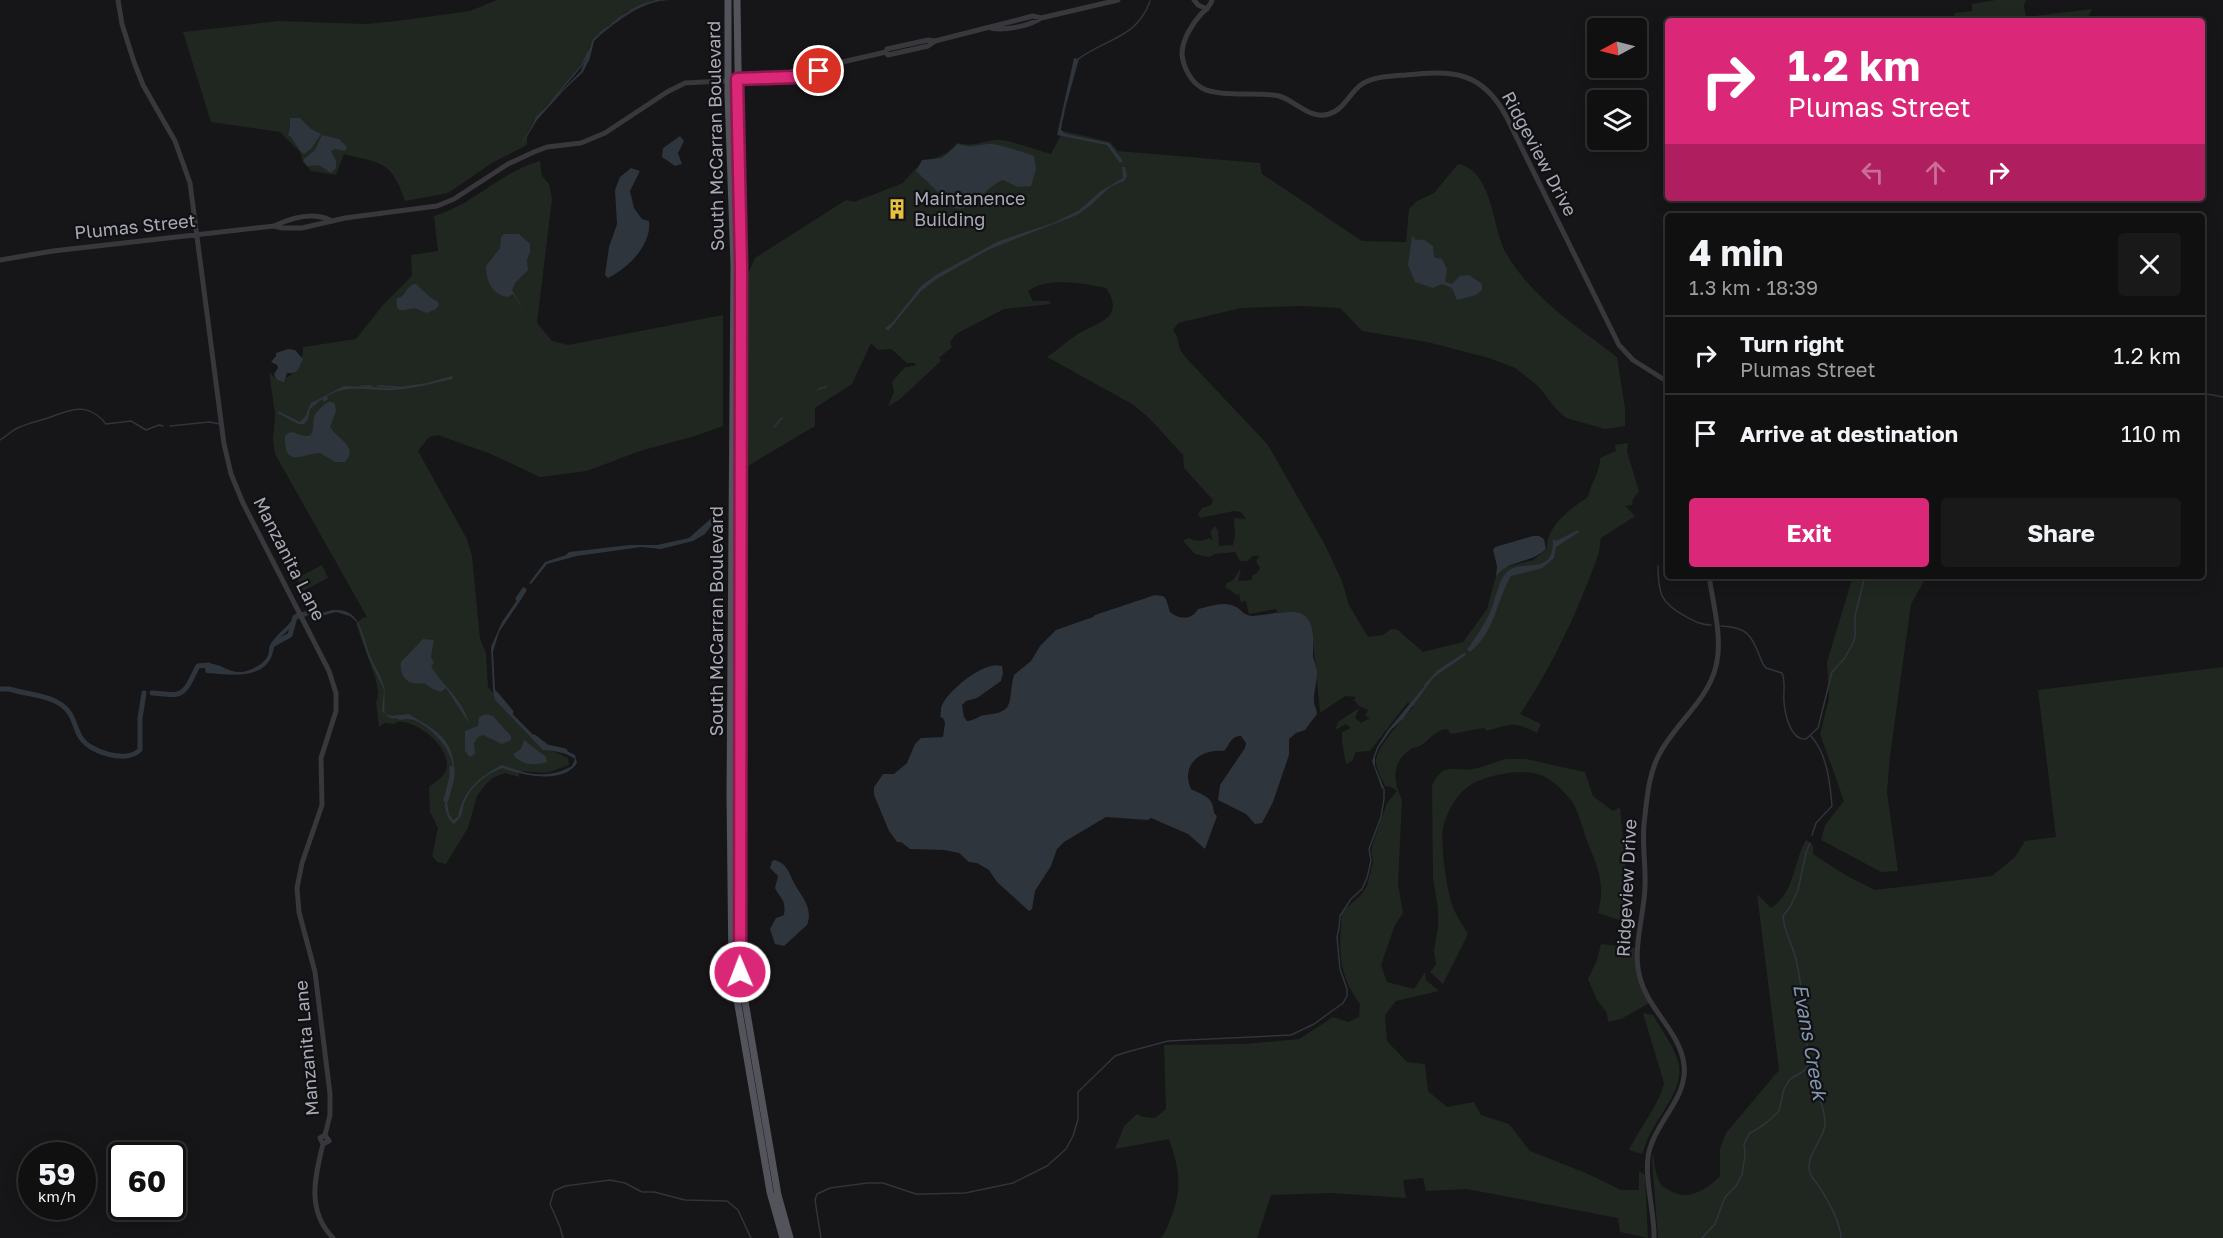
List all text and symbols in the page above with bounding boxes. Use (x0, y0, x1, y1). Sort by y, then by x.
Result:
north arrow (1587, 18, 1647, 78)
map controls (1587, 18, 1647, 150)
street label: South McCarran Boulevard (702, 21, 728, 251)
text: 1.2 km (1788, 40, 1920, 90)
icon: right (1689, 42, 1767, 120)
pin (793, 45, 844, 96)
icon: arrive (802, 54, 835, 87)
street label: Ridgeview Drive (1498, 87, 1582, 220)
button: layers (1587, 90, 1647, 150)
text: Plumas Street (1788, 91, 1971, 123)
icon: left (1856, 156, 1889, 189)
icon: ahead (1919, 156, 1952, 189)
icon: right (1982, 156, 2015, 189)
place label: Maintanence Building (914, 187, 1026, 230)
building icon: Maintanence Building (885, 197, 909, 221)
street label: Plumas Street (73, 209, 197, 243)
text: 4 min (1689, 231, 1784, 274)
button: close (2118, 233, 2181, 296)
text: 1.3 km · 18:39 (1689, 275, 1818, 299)
text: Turn right (1740, 330, 1844, 357)
icon: right (1689, 339, 1722, 372)
text: 1.2 km (2114, 342, 2181, 369)
text: Plumas Street (1740, 357, 1875, 381)
icon: arrive (1689, 417, 1722, 450)
text: Arrive at destination (1740, 420, 1958, 447)
text: 110 m (2121, 420, 2181, 447)
street label: Manzanita Lane (249, 493, 331, 624)
button: Exit (1689, 498, 1929, 567)
button: Share (1941, 498, 2181, 567)
street label: South McCarran Boulevard (705, 506, 727, 736)
street label: Ridgeview Drive (1611, 818, 1641, 957)
position arrow (708, 940, 772, 1004)
street label: Manzanita Lane (289, 979, 323, 1117)
water label: Evans Creek (1789, 982, 1833, 1104)
speed limit sign: 60 (108, 1142, 186, 1220)
text: 59 (38, 1156, 76, 1192)
text: km/h (38, 1187, 76, 1205)

